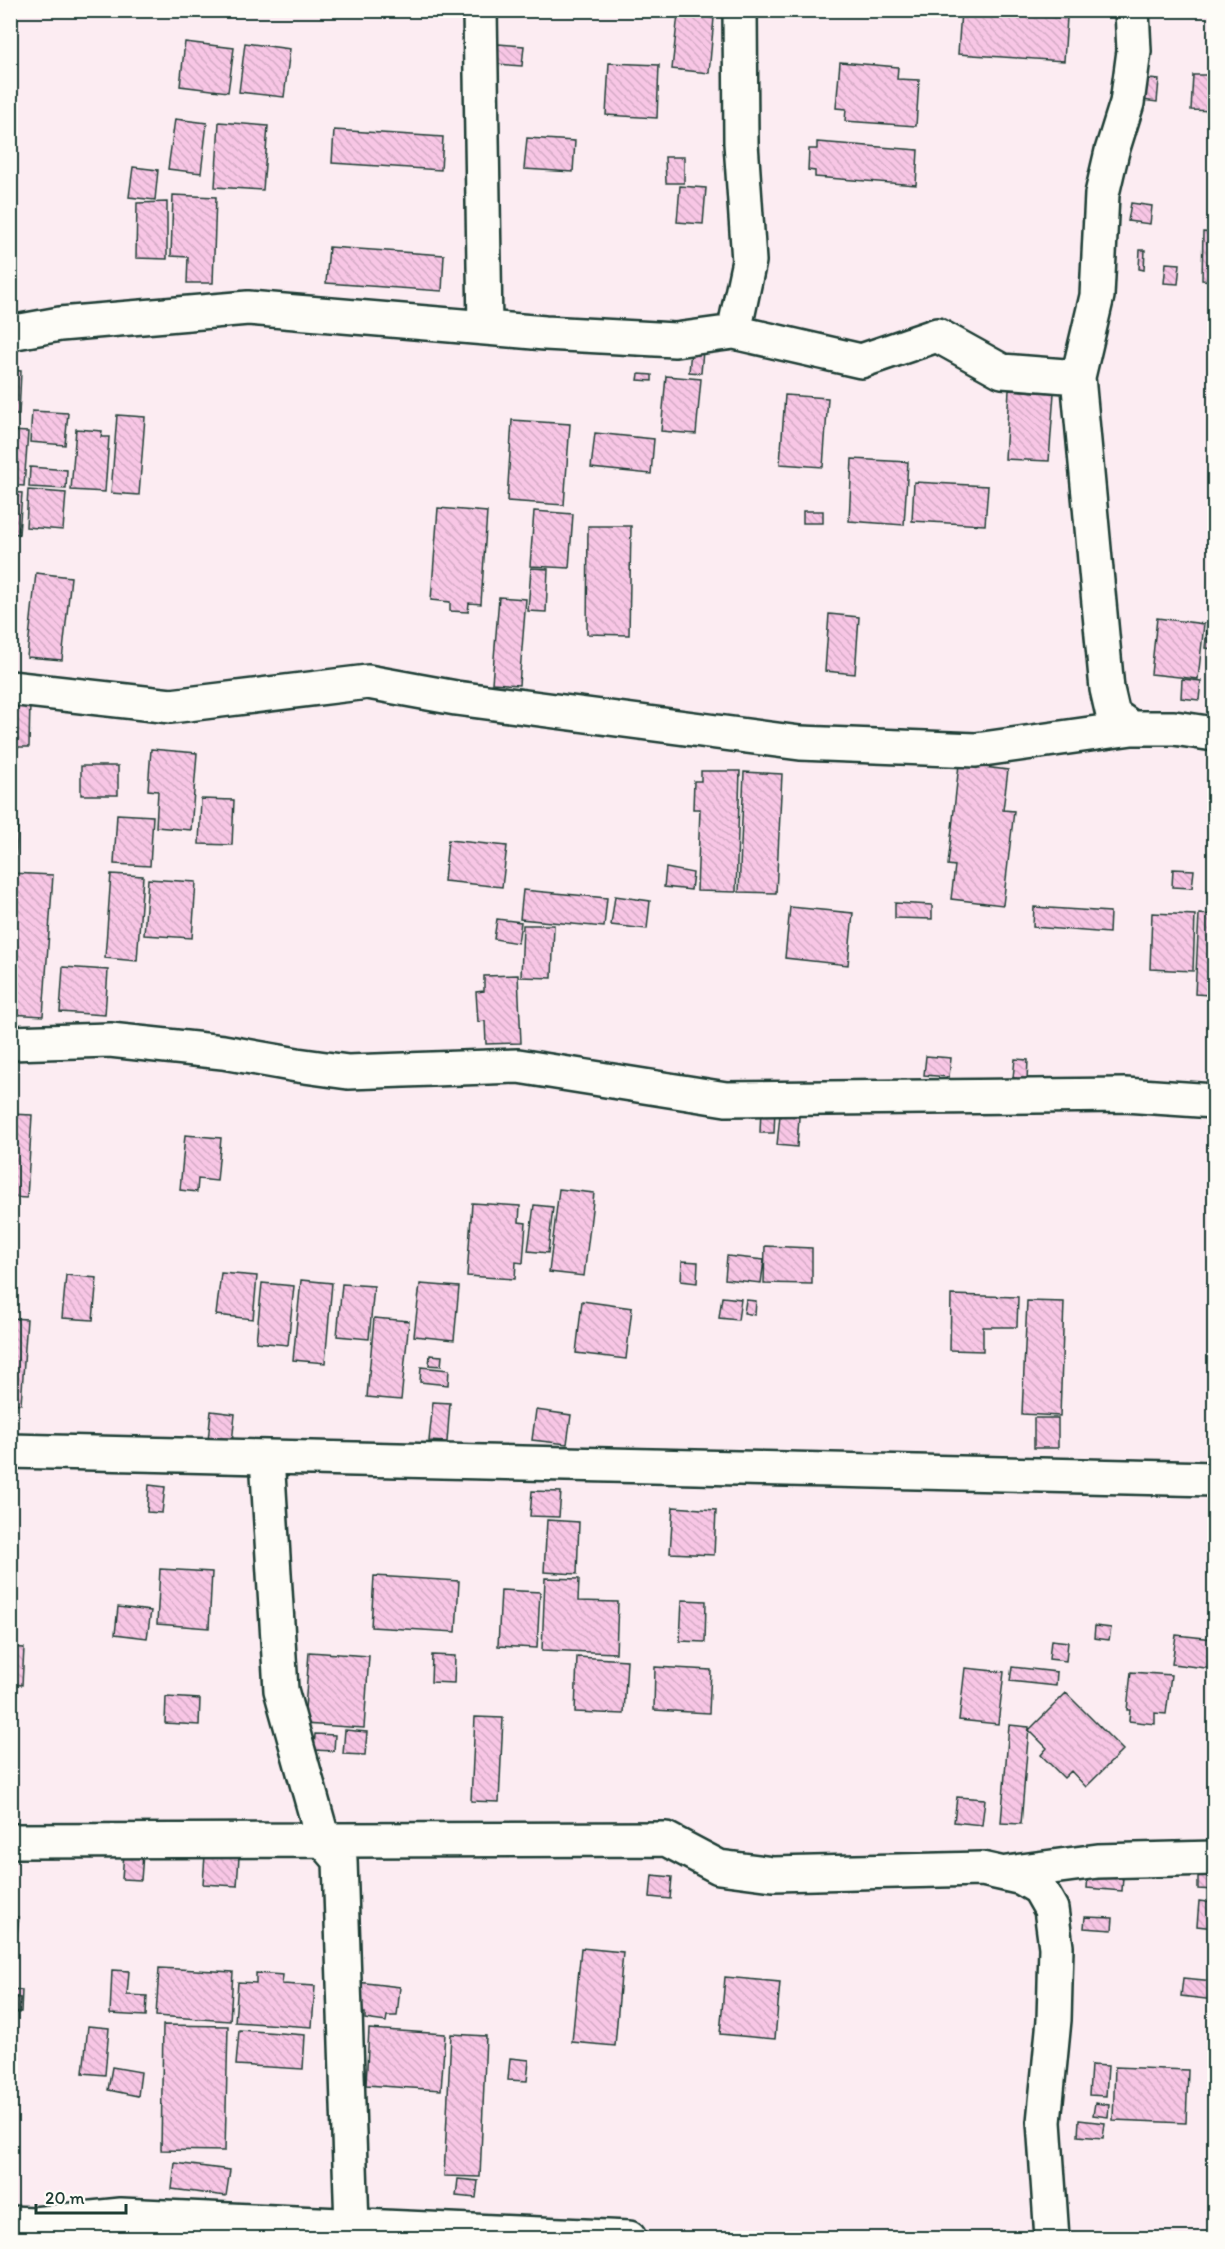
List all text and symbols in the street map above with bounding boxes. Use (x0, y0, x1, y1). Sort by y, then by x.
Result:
scale bar (36, 2177, 126, 2215)
text: 20 m (45, 2187, 85, 2209)

